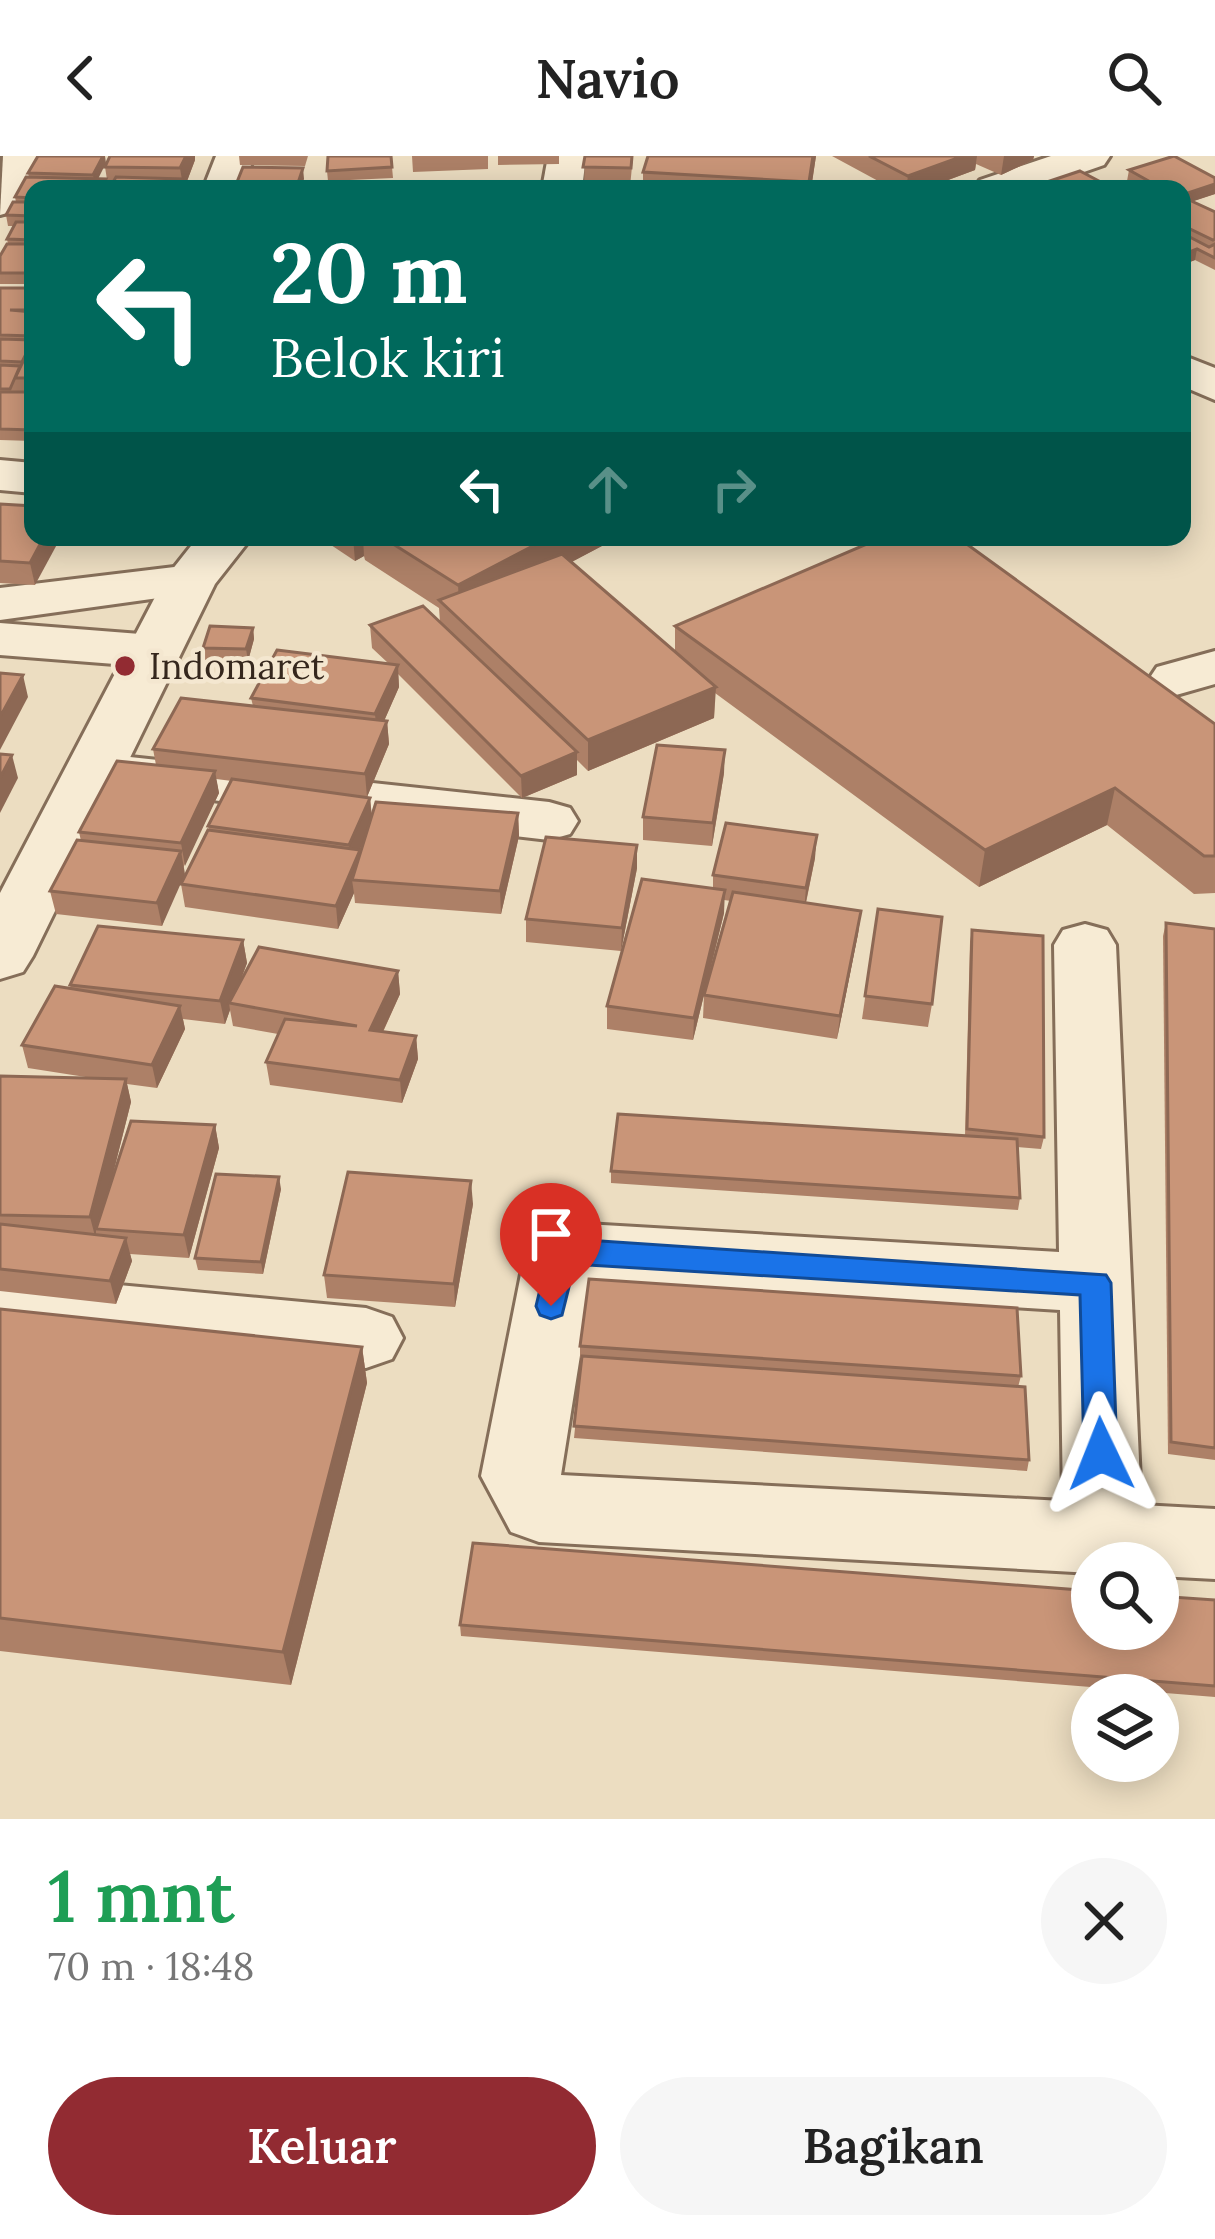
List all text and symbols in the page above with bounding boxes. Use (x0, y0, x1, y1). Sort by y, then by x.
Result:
text: Navio (535, 44, 680, 113)
icon: back (48, 45, 114, 111)
icon: search (1101, 45, 1167, 111)
text: 20 m (270, 218, 468, 326)
icon: left (72, 228, 228, 384)
text: Belok kiri (270, 323, 505, 392)
icon: left (449, 456, 515, 522)
icon: ahead (575, 456, 641, 522)
icon: right (701, 456, 767, 522)
place label: Indomaret (149, 643, 325, 689)
marker: Indomaret (112, 653, 138, 679)
pin (500, 1183, 602, 1306)
icon: arrive (518, 1201, 584, 1267)
position arrow (1038, 1391, 1164, 1517)
map controls (1071, 1542, 1179, 1782)
button: search (1071, 1542, 1179, 1650)
button: layers (1071, 1674, 1179, 1782)
text: 1 mnt (48, 1850, 235, 1942)
button: close (1041, 1858, 1167, 1984)
text: 70 m · 18:48 (48, 1941, 255, 1991)
button: Keluar (48, 2077, 596, 2215)
button: Bagikan (620, 2077, 1167, 2215)

